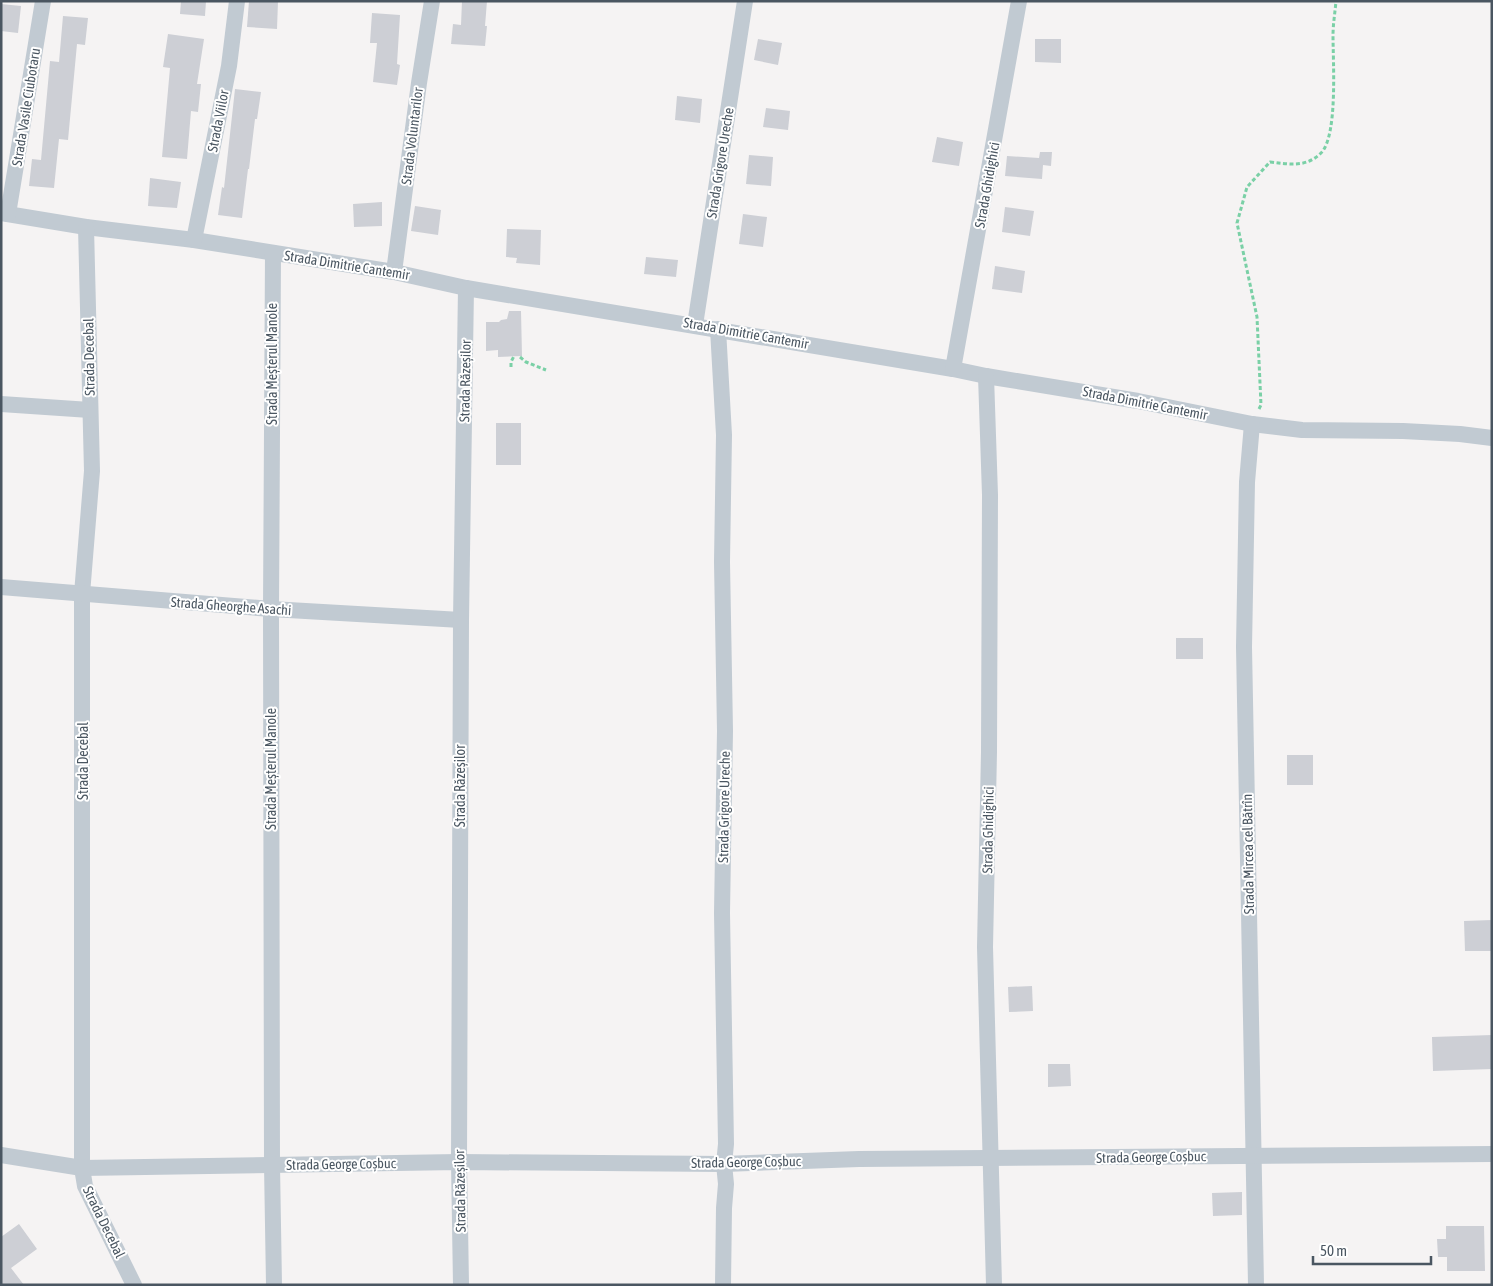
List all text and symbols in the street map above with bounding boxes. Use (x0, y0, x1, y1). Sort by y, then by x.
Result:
street label: Strada Vasile Ciubotaru (9, 47, 43, 167)
street label: Strada Voluntarilor (398, 86, 426, 186)
street label: Strada Viilor (204, 88, 232, 153)
street label: Strada Grigore Ureche (703, 107, 737, 219)
street label: Strada Ghidighici (972, 141, 1002, 229)
street label: Strada Dimitrie Cantemir (283, 247, 412, 283)
street label: Strada Meșterul Manole (264, 303, 280, 425)
street label: Strada Dimitrie Cantemir (682, 314, 811, 352)
street label: Strada Decebal (80, 318, 98, 396)
street label: Strada Răzeșilor (456, 339, 474, 422)
street label: Strada Dimitrie Cantemir (1081, 383, 1210, 423)
street label: Strada Gheorghe Asachi (170, 594, 292, 618)
street label: Strada Meșterul Manole (263, 708, 279, 830)
street label: Strada Decebal (75, 722, 91, 800)
street label: Strada Răzeșilor (452, 744, 468, 827)
street label: Strada Grigore Ureche (715, 751, 733, 863)
street label: Strada Ghidighici (979, 786, 997, 874)
street label: Strada Mircea cel Bătrîn (1239, 794, 1257, 914)
street label: Strada George Coșbuc (1096, 1148, 1207, 1166)
street label: Strada Răzeșilor (451, 1149, 469, 1232)
street label: Strada George Coșbuc (691, 1153, 802, 1171)
street label: Strada George Coșbuc (286, 1155, 397, 1173)
street label: Strada Decebal (80, 1184, 128, 1261)
scale bar (1313, 1234, 1430, 1266)
text: 50 m (1320, 1242, 1347, 1259)

